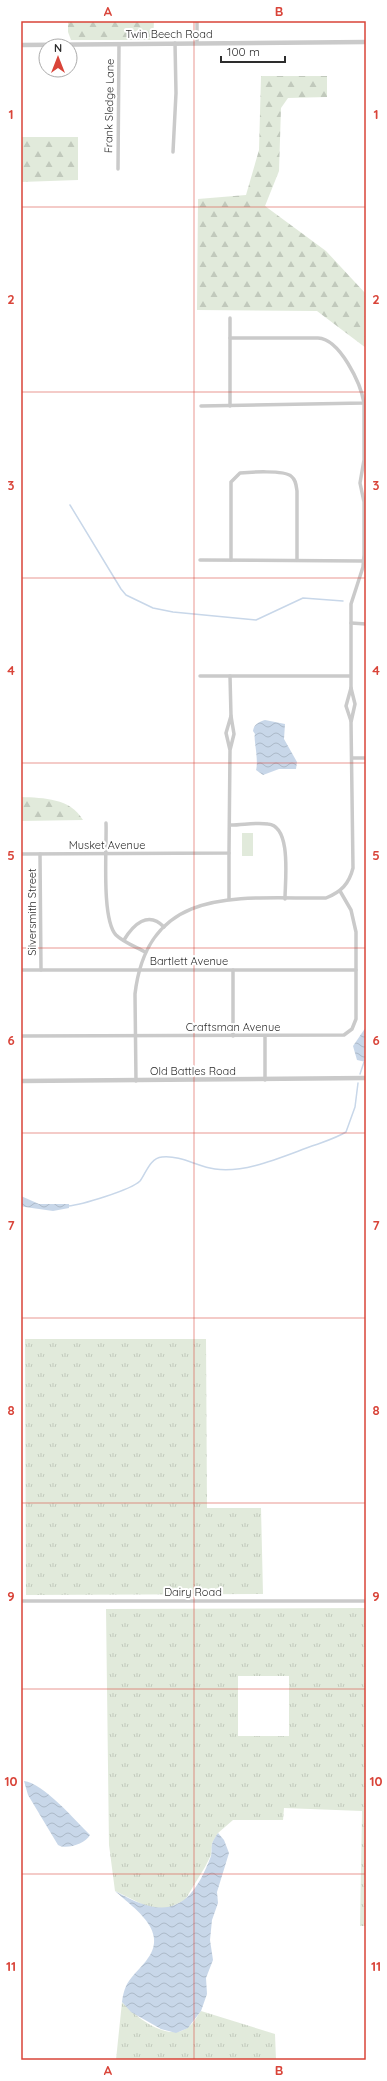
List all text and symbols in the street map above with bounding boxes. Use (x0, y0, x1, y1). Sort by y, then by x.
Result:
text: A (104, 3, 113, 19)
text: B (275, 3, 283, 19)
street label: Twin Beech Road (125, 27, 213, 41)
north arrow (38, 38, 78, 78)
scale bar (221, 38, 285, 64)
text: N (54, 41, 62, 55)
text: 100 m (227, 44, 260, 59)
street label: Frank Sledge Lane (101, 59, 117, 153)
text: 1 (8, 106, 14, 122)
text: 1 (373, 106, 379, 122)
text: 2 (7, 291, 15, 307)
text: 2 (372, 291, 380, 307)
text: 3 (8, 477, 15, 493)
text: 3 (373, 477, 380, 493)
text: 4 (7, 662, 15, 678)
text: 4 (372, 662, 380, 678)
street label: Musket Avenue (69, 838, 145, 852)
text: 5 (7, 847, 15, 863)
text: 5 (372, 847, 380, 863)
street label: Silversmith Street (25, 868, 39, 956)
street label: Bartlett Avenue (150, 954, 228, 968)
street label: Craftsman Avenue (186, 1020, 280, 1034)
text: 6 (7, 1032, 15, 1048)
text: 6 (372, 1032, 380, 1048)
street label: Old Battles Road (150, 1064, 236, 1078)
text: 7 (7, 1217, 15, 1233)
text: 7 (372, 1217, 380, 1233)
text: 8 (7, 1402, 15, 1418)
text: 8 (372, 1402, 380, 1418)
street label: Dairy Road (164, 1585, 222, 1599)
text: 9 (7, 1588, 15, 1604)
text: 9 (372, 1588, 380, 1604)
text: 10 (4, 1773, 18, 1789)
text: 10 (369, 1773, 383, 1789)
text: 11 (6, 1958, 16, 1974)
text: 11 (371, 1958, 381, 1974)
text: A (104, 2062, 113, 2078)
text: B (275, 2062, 283, 2078)

